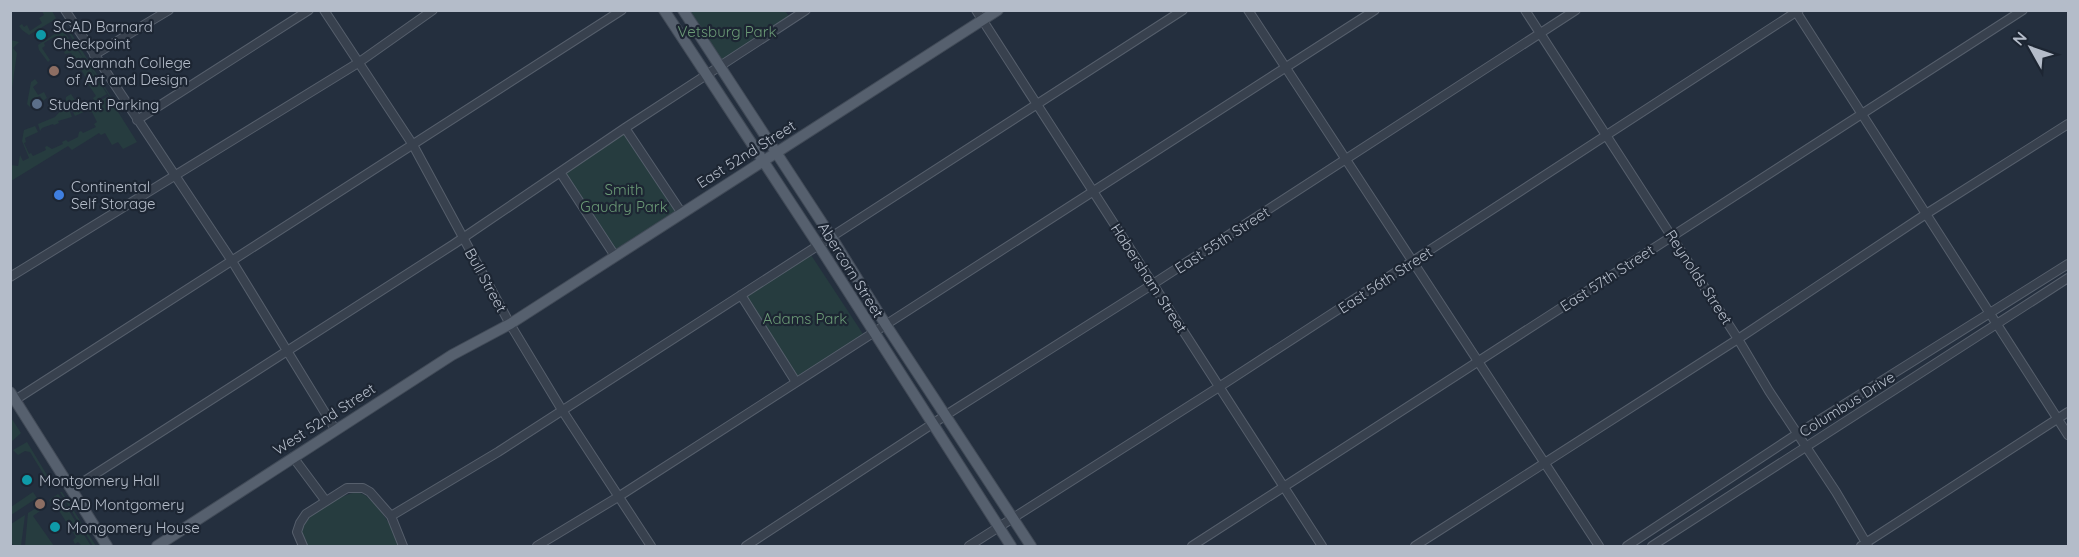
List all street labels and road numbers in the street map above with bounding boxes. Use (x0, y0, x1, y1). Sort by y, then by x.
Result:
street label: East 52nd Street (693, 116, 799, 192)
street label: East 55th Street (1171, 202, 1273, 278)
street label: Abercorn Street (814, 219, 888, 321)
street label: Habersham Street (1107, 220, 1191, 336)
street label: Reynolds Street (1661, 226, 1737, 328)
street label: East 57th Street (1556, 241, 1658, 315)
street label: East 56th Street (1334, 242, 1436, 318)
street label: Bull Street (461, 245, 511, 315)
street label: Columbus Drive (1796, 367, 1898, 441)
street label: West 52nd Street (269, 379, 379, 459)

